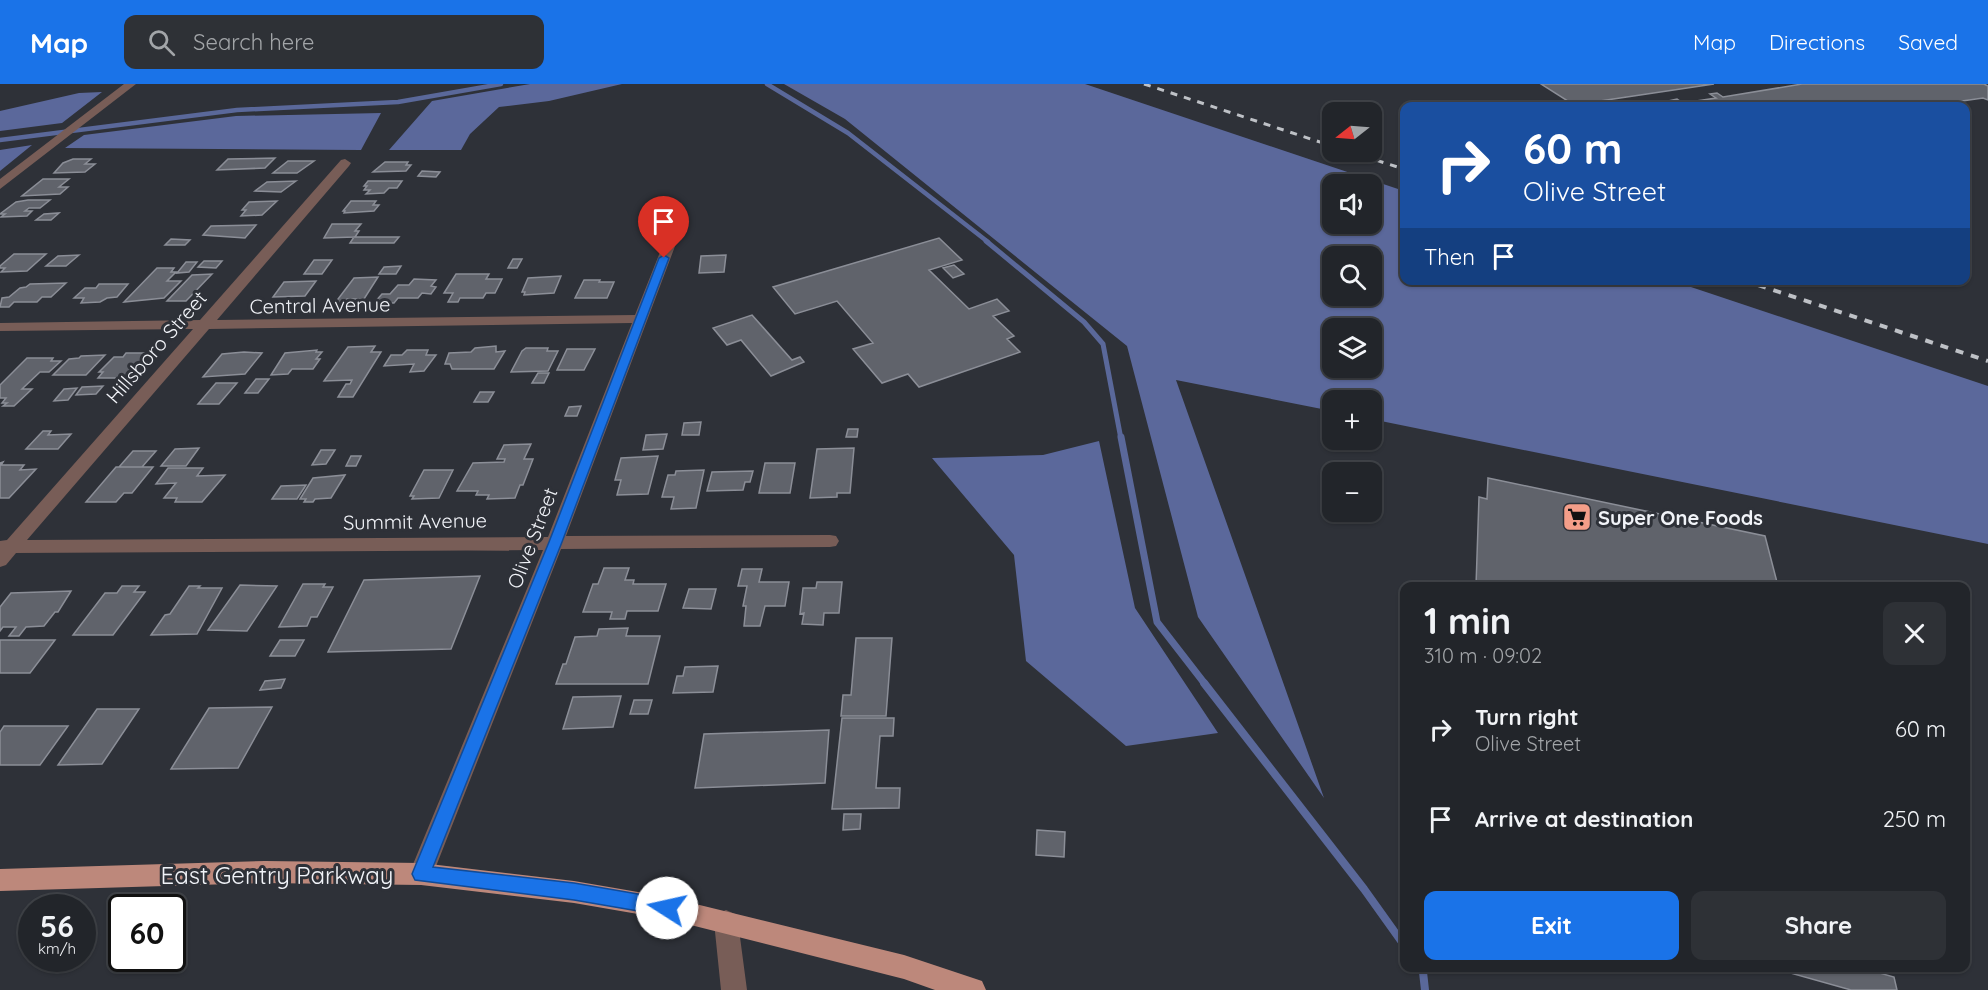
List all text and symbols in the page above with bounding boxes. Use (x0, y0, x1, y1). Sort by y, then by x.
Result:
search box (124, 15, 544, 69)
text: Map (30, 25, 88, 60)
icon: search (145, 26, 178, 59)
text: Search here (193, 28, 315, 56)
text: Map (1693, 29, 1736, 55)
text: Directions (1769, 29, 1865, 55)
text: Saved (1898, 29, 1958, 55)
north arrow (1322, 102, 1382, 162)
map controls (1322, 102, 1382, 522)
text: 60 m (1523, 122, 1623, 175)
icon: right (1424, 126, 1502, 204)
button: sound (1322, 174, 1382, 234)
text: Olive Street (1523, 174, 1666, 208)
pin (638, 196, 689, 258)
icon: arrive (647, 205, 680, 238)
icon: arrive (1487, 240, 1520, 273)
text: Then (1424, 243, 1475, 271)
button: search (1322, 246, 1382, 306)
street label: Hillsboro Street (100, 285, 212, 408)
street label: Central Avenue (249, 291, 391, 319)
button: layers (1322, 318, 1382, 378)
button: + (1322, 390, 1382, 450)
button: − (1322, 462, 1382, 522)
street label: Olive Street (501, 484, 563, 592)
supermarket icon: Super One Foods (1561, 501, 1593, 533)
place label: Super One Foods (1598, 505, 1763, 530)
street label: Summit Avenue (343, 507, 487, 535)
text: 1 min (1424, 598, 1511, 643)
button: close (1883, 602, 1946, 665)
text: 310 m · 09:02 (1424, 643, 1542, 668)
text: Turn right (1475, 703, 1579, 731)
icon: right (1424, 713, 1457, 746)
text: 60 m (1895, 715, 1946, 743)
text: Olive Street (1475, 731, 1581, 756)
icon: arrive (1424, 803, 1457, 836)
text: Arrive at destination (1475, 805, 1693, 833)
text: 250 m (1883, 805, 1946, 833)
street label: East Gentry Parkway (161, 860, 393, 890)
position arrow (635, 876, 699, 940)
button: Exit (1424, 891, 1679, 960)
button: Share (1691, 891, 1946, 960)
speed limit sign: 60 (108, 894, 186, 972)
text: 56 (40, 907, 74, 945)
text: km/h (38, 939, 76, 958)

